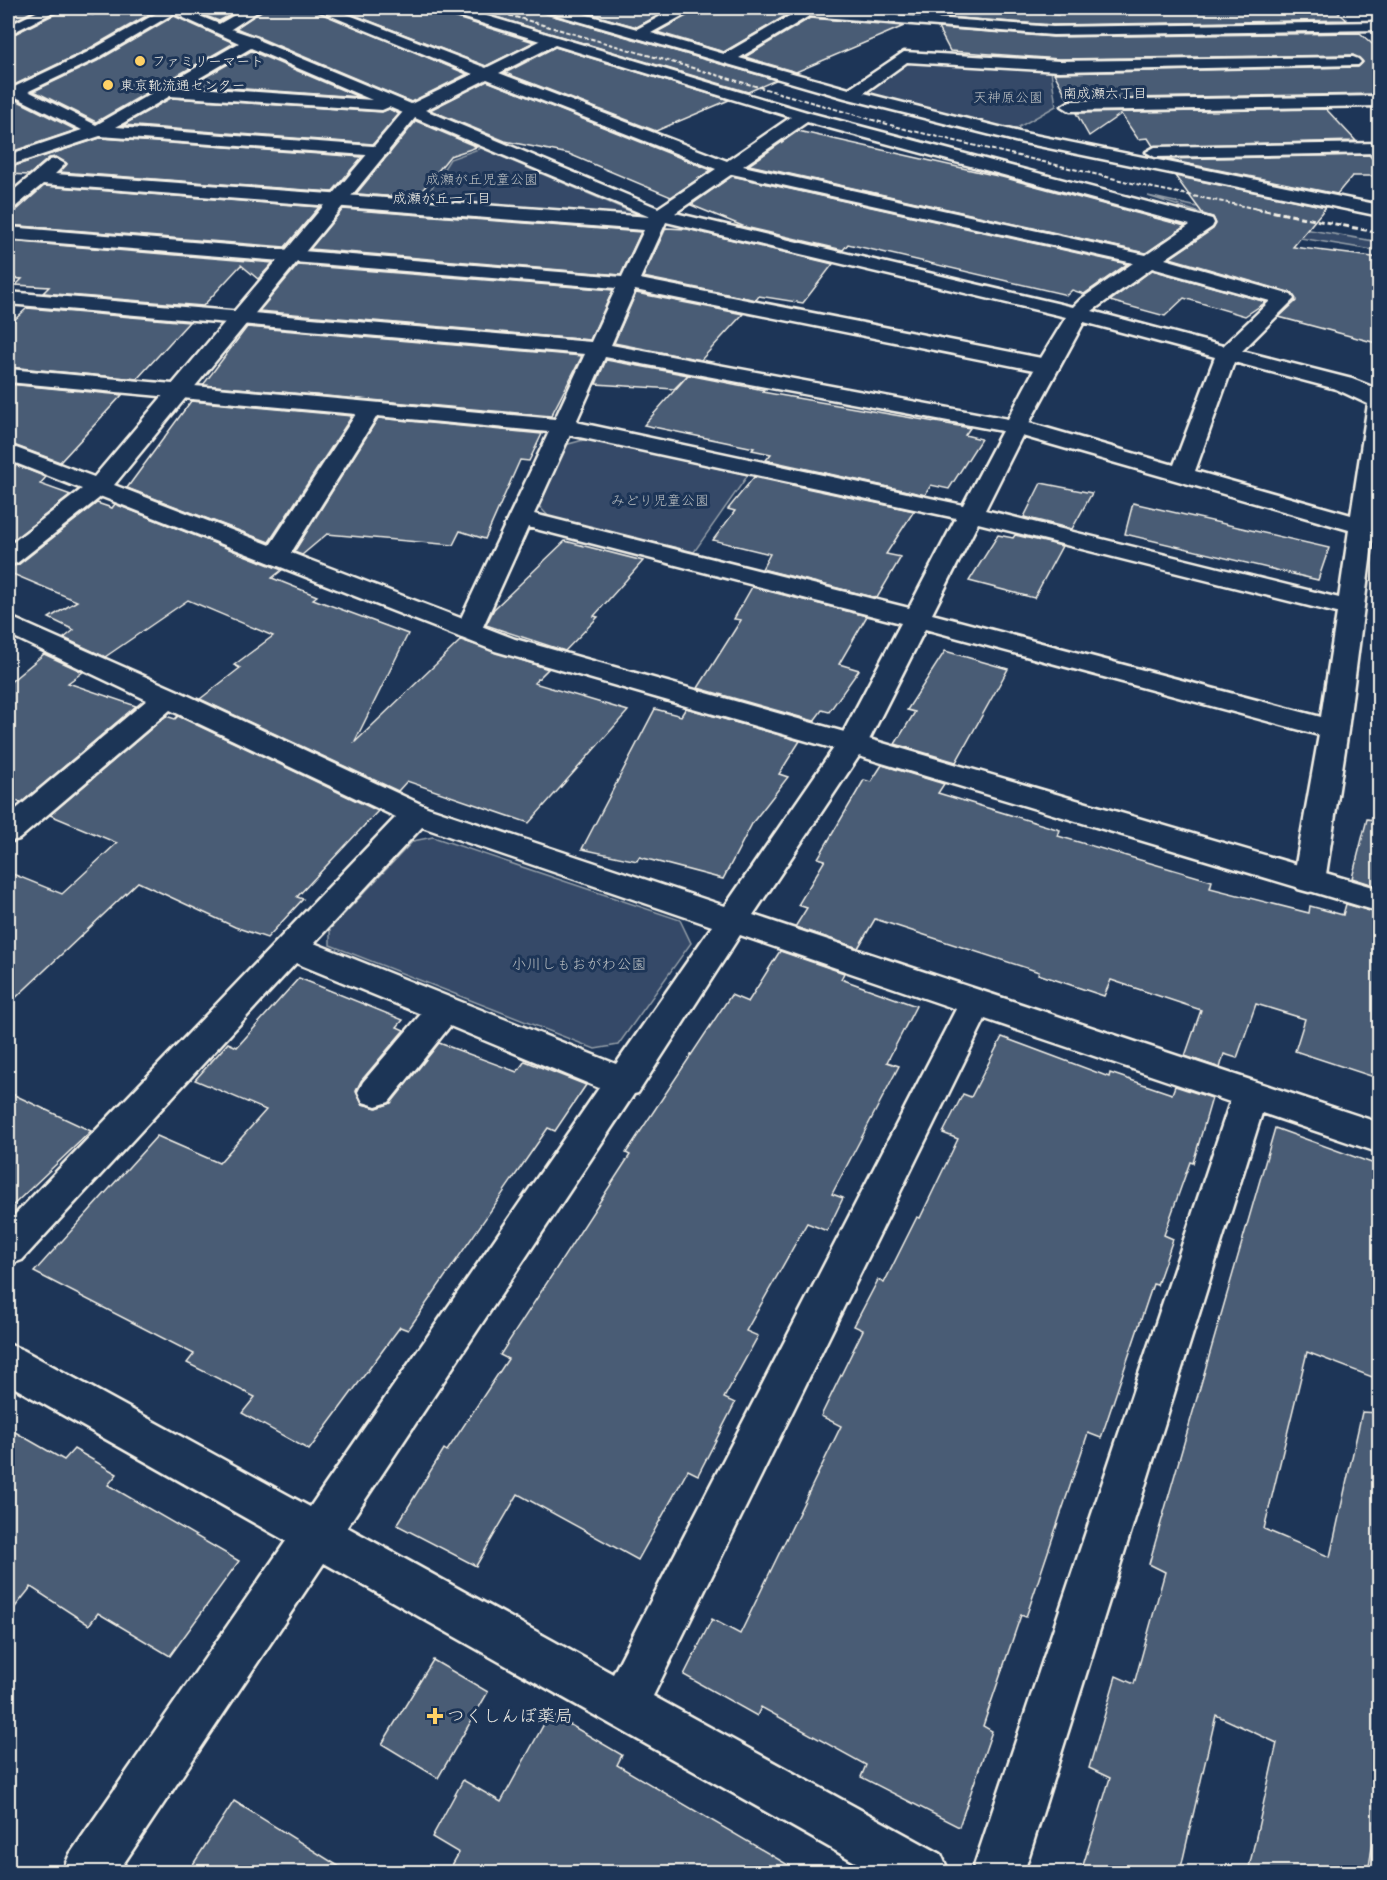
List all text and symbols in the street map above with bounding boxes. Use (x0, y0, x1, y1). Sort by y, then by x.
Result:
place label: ファミリーマート (152, 52, 264, 70)
marker: ファミリーマート (133, 54, 147, 68)
place label: 東京靴流通センター (120, 76, 245, 94)
marker: 東京靴流通センター (101, 78, 115, 92)
district label: 南成瀬六丁目 (1063, 84, 1147, 102)
park label: 天神原公園 (973, 88, 1043, 106)
park label: 成瀬が丘児童公園 (426, 170, 538, 188)
district label: 成瀬が丘一丁目 (393, 189, 491, 207)
park label: みどり児童公園 (611, 491, 709, 509)
park label: 小川しもおがわ公園 (511, 954, 647, 974)
place label: つくしんぼ薬局 (447, 1704, 573, 1728)
marker: つくしんぼ薬局 (428, 1709, 442, 1723)

